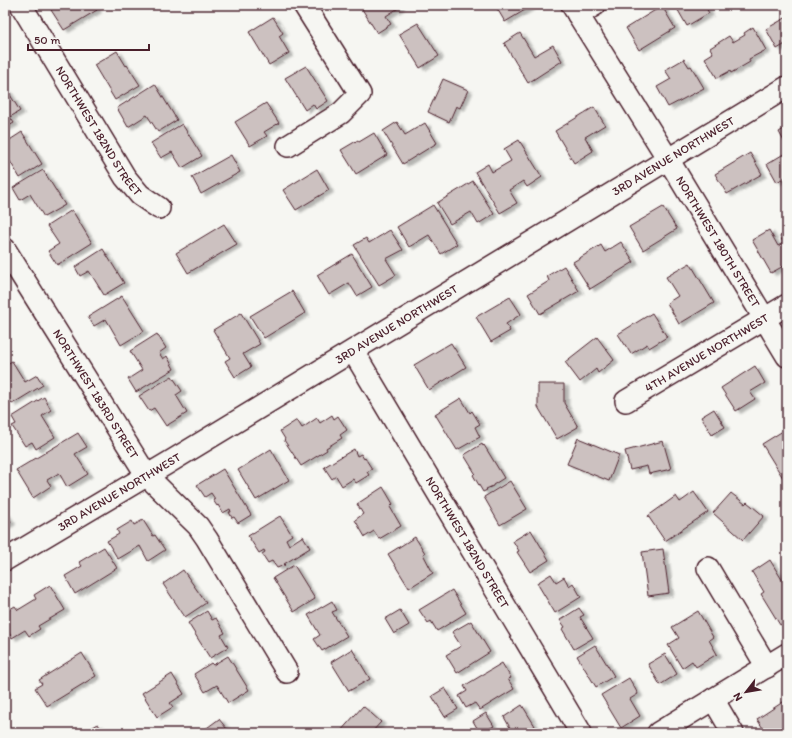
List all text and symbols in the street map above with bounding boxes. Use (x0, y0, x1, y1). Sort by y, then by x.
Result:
scale bar (28, 26, 149, 52)
text: 50 m (34, 33, 60, 47)
street label: NORTHWEST 182ND STREET (53, 64, 145, 199)
street label: 3RD AVENUE NORTHWEST (610, 113, 737, 199)
street label: NORTHWEST 180TH STREET (673, 173, 763, 310)
street label: 3RD AVENUE NORTHWEST (333, 282, 460, 367)
street label: 4TH AVENUE NORTHWEST (642, 310, 771, 395)
street label: NORTHWEST 183RD STREET (50, 327, 142, 462)
street label: 3RD AVENUE NORTHWEST (55, 450, 184, 534)
street label: NORTHWEST 182ND STREET (423, 474, 512, 611)
north arrow (726, 672, 766, 712)
text: N (730, 690, 745, 703)

